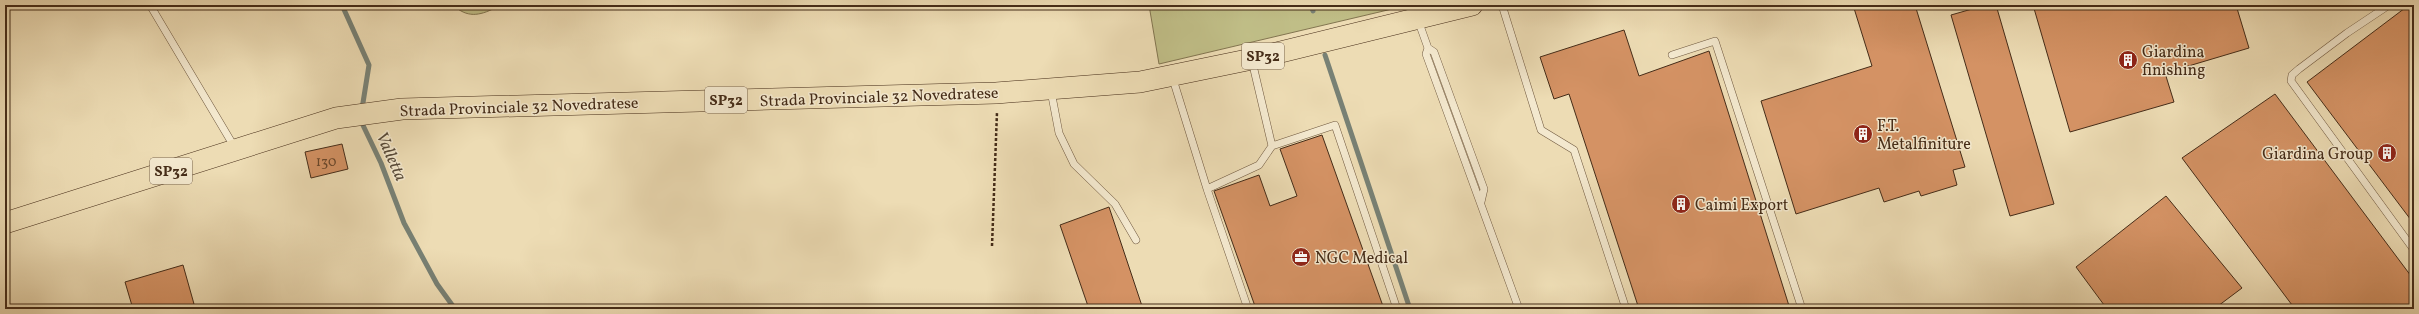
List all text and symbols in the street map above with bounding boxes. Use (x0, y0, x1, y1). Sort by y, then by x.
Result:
place label: Giardina finishing (2142, 42, 2205, 82)
road number: SP32 (1242, 43, 1284, 69)
building icon: Giardina finishing (2117, 49, 2139, 71)
street label: Strada Provinciale 32 Novedratese (759, 83, 999, 113)
road number: SP32 (705, 87, 747, 113)
street label: Strada Provinciale 32 Novedratese (399, 93, 639, 123)
place label: F.T. Metalfiniture (1877, 116, 1971, 156)
building icon: F.T. Metalfiniture (1852, 123, 1874, 145)
water label: Valletta (370, 128, 412, 185)
building icon: Giardina Group (2376, 142, 2398, 164)
place label: Giardina Group (2262, 144, 2373, 166)
house number: 130 (316, 153, 336, 172)
road number: SP32 (150, 158, 192, 184)
building icon: Caimi Export (1670, 193, 1692, 215)
place label: Caimi Export (1695, 195, 1789, 217)
office icon: NGC Medical (1290, 246, 1312, 268)
place label: NGC Medical (1315, 248, 1408, 270)

